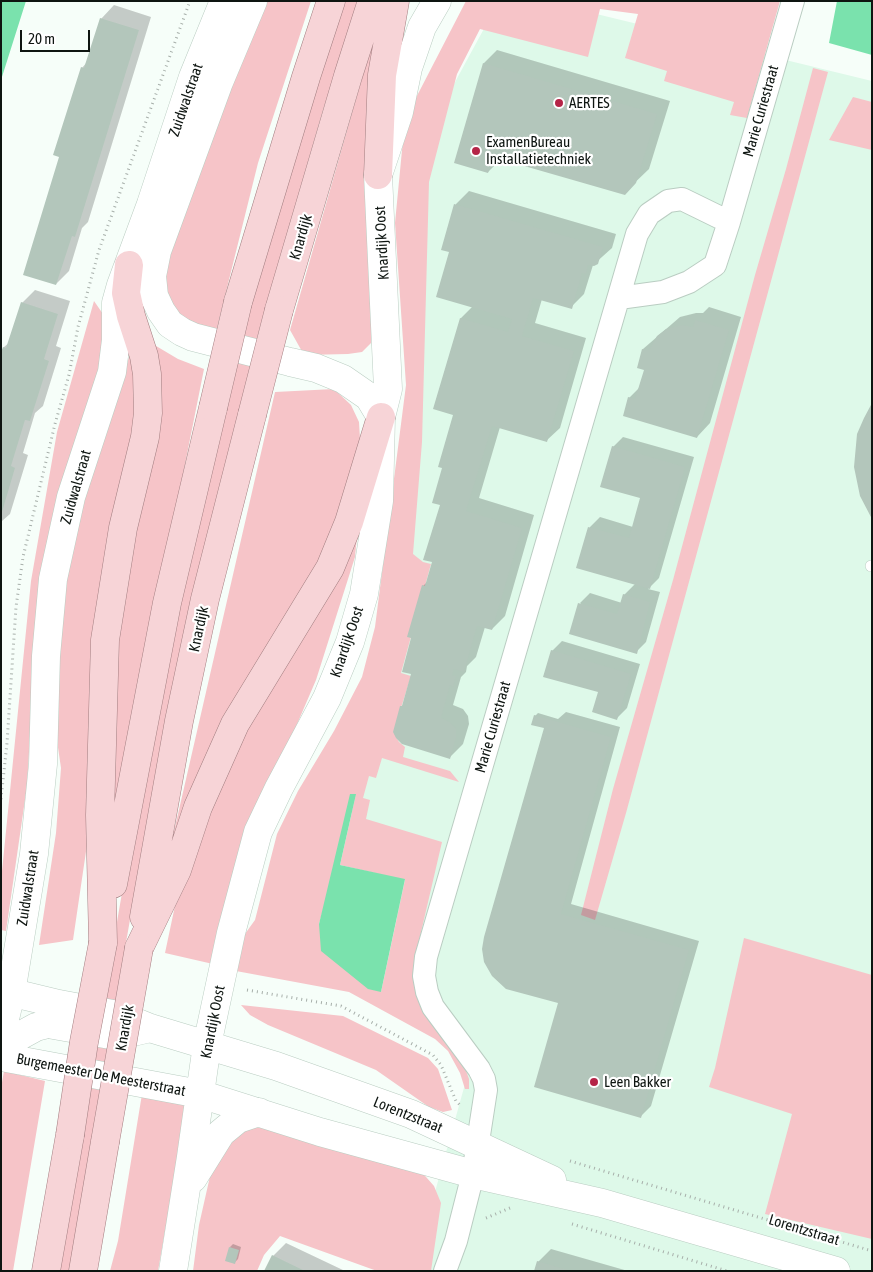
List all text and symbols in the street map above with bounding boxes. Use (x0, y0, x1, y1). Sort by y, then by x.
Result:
scale bar (22, 20, 92, 52)
text: 20 m (28, 30, 55, 47)
street label: Zuidwalstraat (165, 61, 207, 139)
street label: Marie Curiestraat (739, 63, 783, 159)
place label: AERTES (569, 94, 610, 112)
marker: AERTES (553, 97, 565, 109)
place label: ExamenBureau Installatietechniek (486, 133, 591, 168)
marker: ExamenBureau Installatietechniek (470, 145, 482, 157)
street label: Knardijk Oost (371, 206, 393, 280)
street label: Knardijk (286, 212, 316, 262)
street label: Zuidwalstraat (57, 448, 95, 526)
street label: Knardijk (185, 604, 213, 654)
street label: Knardijk Oost (326, 604, 368, 680)
street label: Marie Curiestraat (471, 679, 515, 775)
street label: Zuidwalstraat (13, 849, 43, 927)
street label: Knardijk Oost (197, 984, 229, 1060)
street label: Knardijk (112, 1003, 138, 1053)
street label: Burgemeester De Meesterstraat (15, 1050, 187, 1100)
place label: Leen Bakker (604, 1073, 671, 1091)
marker: Leen Bakker (588, 1076, 600, 1088)
street label: Lorentzstraat (371, 1093, 445, 1137)
street label: Lorentzstraat (766, 1211, 842, 1249)

